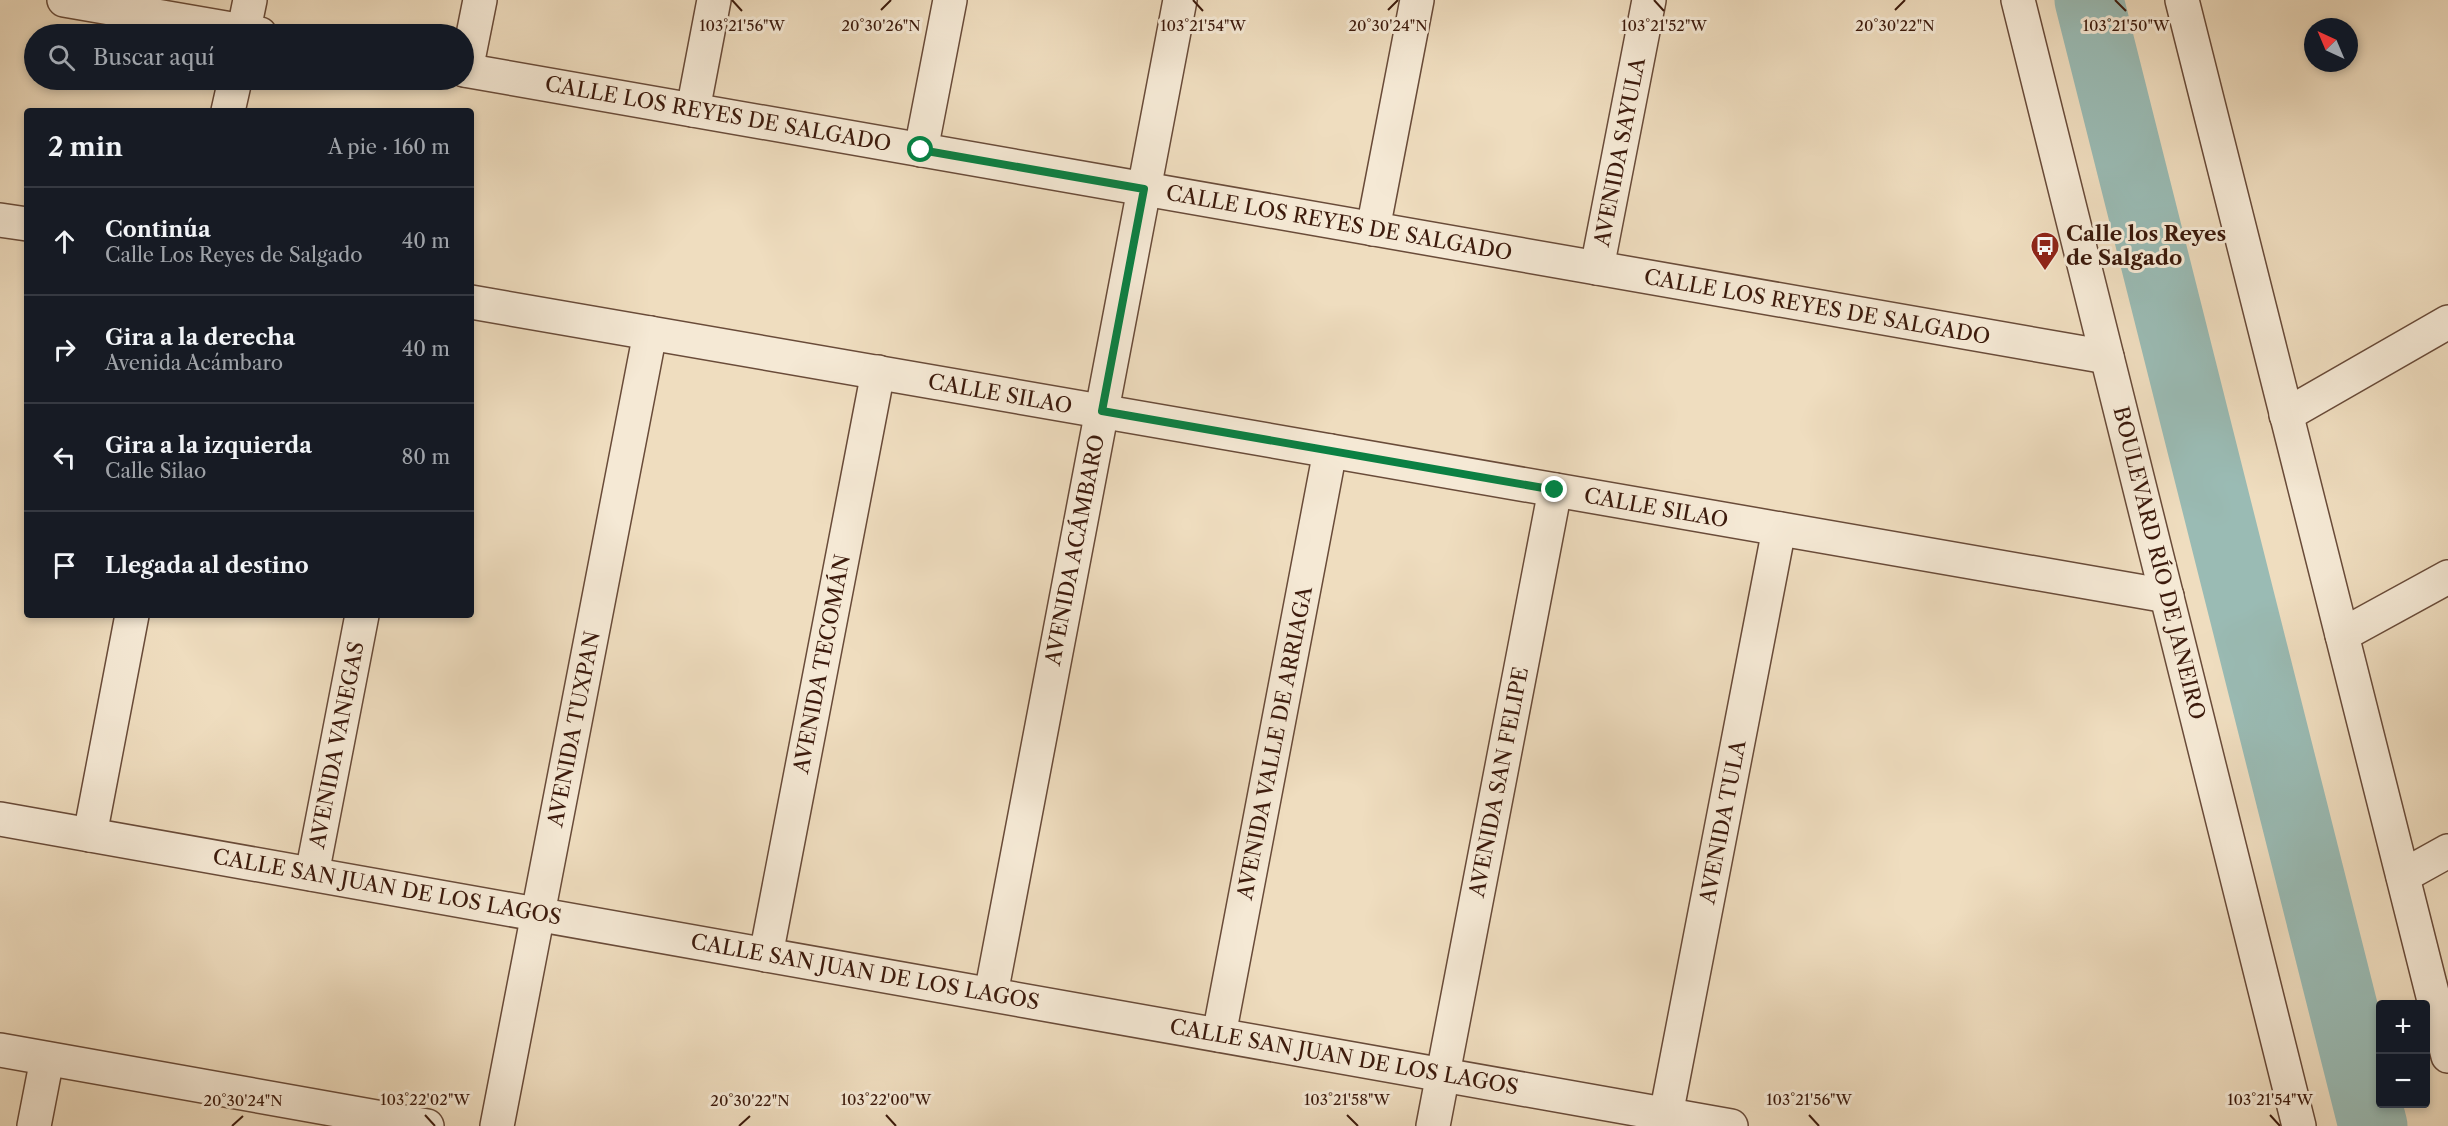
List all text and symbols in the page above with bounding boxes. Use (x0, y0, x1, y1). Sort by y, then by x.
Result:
text: 103°21'56"W (699, 16, 785, 35)
text: 20°30'26"N (841, 16, 921, 35)
text: 103°21'54"W (1160, 16, 1246, 35)
text: 20°30'24"N (1348, 16, 1428, 35)
text: 103°21'52"W (1621, 16, 1707, 35)
text: 20°30'22"N (1855, 16, 1935, 35)
text: 103°21'50"W (2083, 16, 2170, 35)
north arrow (2304, 18, 2358, 72)
search box (24, 24, 474, 90)
icon: search (45, 41, 78, 74)
text: Buscar aquí (93, 44, 215, 71)
street label: AVENIDA SAYULA (1589, 55, 1650, 249)
street label: CALLE LOS REYES DE SALGADO (543, 71, 893, 156)
text: 2 min (48, 131, 123, 163)
text: A pie · 160 m (328, 135, 450, 159)
route start (907, 136, 933, 162)
street label: CALLE LOS REYES DE SALGADO (1164, 180, 1514, 265)
text: Continúa (105, 216, 211, 243)
place label: Calle los Reyes de Salgado (2066, 221, 2226, 270)
icon: ahead (48, 225, 81, 258)
text: 40 m (402, 229, 450, 253)
bus stop icon: Calle los Reyes de Salgado (2029, 230, 2061, 272)
text: Calle Los Reyes de Salgado (105, 243, 362, 267)
street label: CALLE LOS REYES DE SALGADO (1642, 264, 1992, 349)
text: Gira a la derecha (105, 324, 295, 351)
icon: right (48, 333, 81, 366)
text: 40 m (402, 337, 450, 361)
text: Avenida Acámbaro (105, 351, 283, 375)
street label: CALLE SILAO (926, 369, 1074, 418)
street label: BOULEVARD RÍO DE JANEIRO (2108, 404, 2211, 722)
text: Gira a la izquierda (105, 432, 312, 459)
street label: AVENIDA ACÁMBARO (1040, 432, 1109, 669)
icon: left (48, 441, 81, 474)
text: 80 m (402, 445, 450, 469)
text: Calle Silao (105, 459, 206, 483)
route end (1541, 476, 1567, 502)
street label: CALLE SILAO (1582, 483, 1730, 532)
icon: arrive (48, 549, 81, 582)
text: Llegada al destino (105, 552, 309, 579)
street label: AVENIDA TECOMÁN (788, 552, 855, 777)
street label: AVENIDA VALLE DE ARRIAGA (1232, 584, 1317, 903)
street label: AVENIDA TUXPAN (542, 629, 605, 830)
street label: AVENIDA VANEGAS (304, 639, 369, 852)
street label: AVENIDA SAN FELIPE (1464, 665, 1533, 900)
street label: AVENIDA TULA (1694, 738, 1751, 907)
street label: CALLE SAN JUAN DE LOS LAGOS (211, 843, 563, 930)
street label: CALLE SAN JUAN DE LOS LAGOS (689, 928, 1041, 1015)
map controls (2376, 1000, 2430, 1108)
button: + (2376, 1000, 2430, 1054)
street label: CALLE SAN JUAN DE LOS LAGOS (1168, 1013, 1520, 1100)
button: − (2376, 1054, 2430, 1108)
text: 103°22'02"W (380, 1090, 470, 1109)
text: 103°22'00"W (841, 1090, 932, 1109)
text: 103°21'58"W (1304, 1090, 1391, 1109)
text: 103°21'56"W (1766, 1090, 1852, 1109)
text: 103°21'54"W (2227, 1090, 2313, 1109)
text: 20°30'24"N (203, 1091, 283, 1110)
text: 20°30'22"N (710, 1091, 790, 1110)

